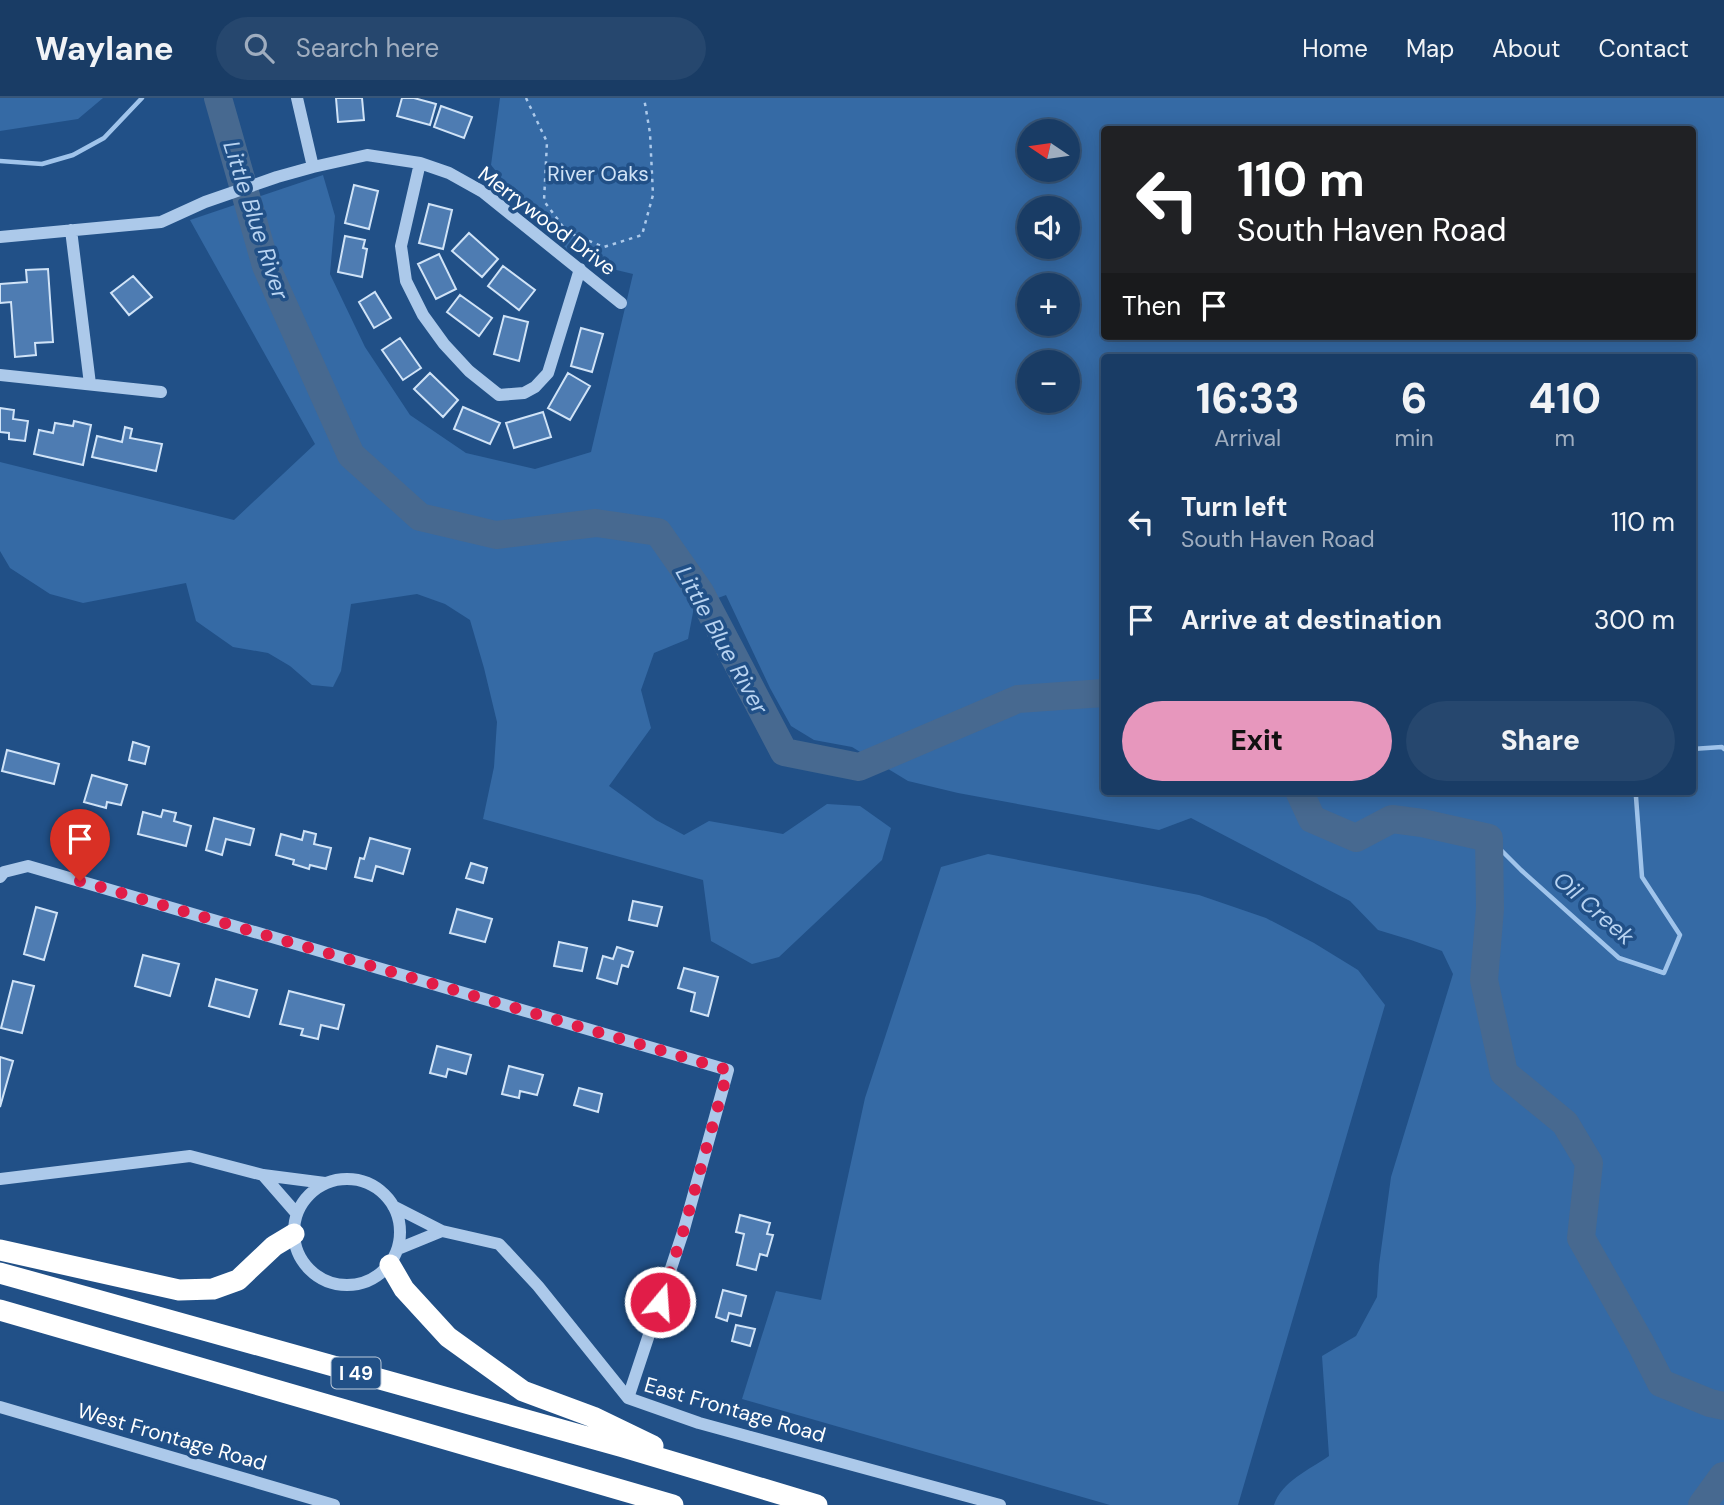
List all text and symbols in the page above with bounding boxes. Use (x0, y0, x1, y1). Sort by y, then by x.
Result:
search box (216, 17, 706, 80)
text: Waylane (35, 27, 174, 70)
icon: search (240, 29, 278, 67)
text: Search here (296, 31, 439, 65)
text: Home (1302, 33, 1368, 64)
text: Map (1406, 33, 1454, 64)
text: About (1492, 33, 1561, 64)
text: Contact (1599, 33, 1689, 64)
north arrow (1017, 119, 1080, 182)
map controls (1017, 119, 1080, 413)
water label: Little Blue River (216, 137, 296, 304)
text: 110 m (1237, 147, 1365, 211)
icon: left (1122, 154, 1213, 245)
street label: Merrywood Drive (472, 160, 622, 282)
park label: River Oaks (547, 160, 649, 188)
button: sound (1017, 196, 1080, 259)
text: South Haven Road (1237, 209, 1507, 251)
button: + (1017, 273, 1080, 336)
icon: arrive (1195, 287, 1233, 325)
text: Then (1122, 289, 1181, 323)
button: − (1017, 350, 1080, 413)
text: 16:33 (1196, 371, 1300, 426)
text: 6 (1401, 371, 1427, 426)
text: 410 (1528, 371, 1601, 426)
text: Arrival (1214, 423, 1281, 453)
text: min (1394, 423, 1434, 453)
text: m (1555, 423, 1575, 453)
text: Turn left (1181, 490, 1288, 524)
icon: left (1122, 503, 1160, 541)
text: 110 m (1611, 505, 1675, 539)
text: South Haven Road (1181, 524, 1375, 554)
water label: Little Blue River (669, 561, 776, 721)
icon: arrive (1122, 601, 1160, 639)
text: Arrive at destination (1181, 603, 1442, 637)
text: 300 m (1594, 603, 1675, 637)
button: Exit (1122, 701, 1392, 781)
button: Share (1406, 701, 1675, 781)
pin (50, 809, 110, 881)
icon: arrive (61, 820, 99, 858)
water label: Oil Creek (1547, 865, 1641, 952)
position arrow (623, 1265, 697, 1339)
road number: I 49 (332, 1358, 380, 1388)
street label: East Frontage Road (641, 1371, 829, 1449)
street label: West Frontage Road (74, 1397, 270, 1477)

